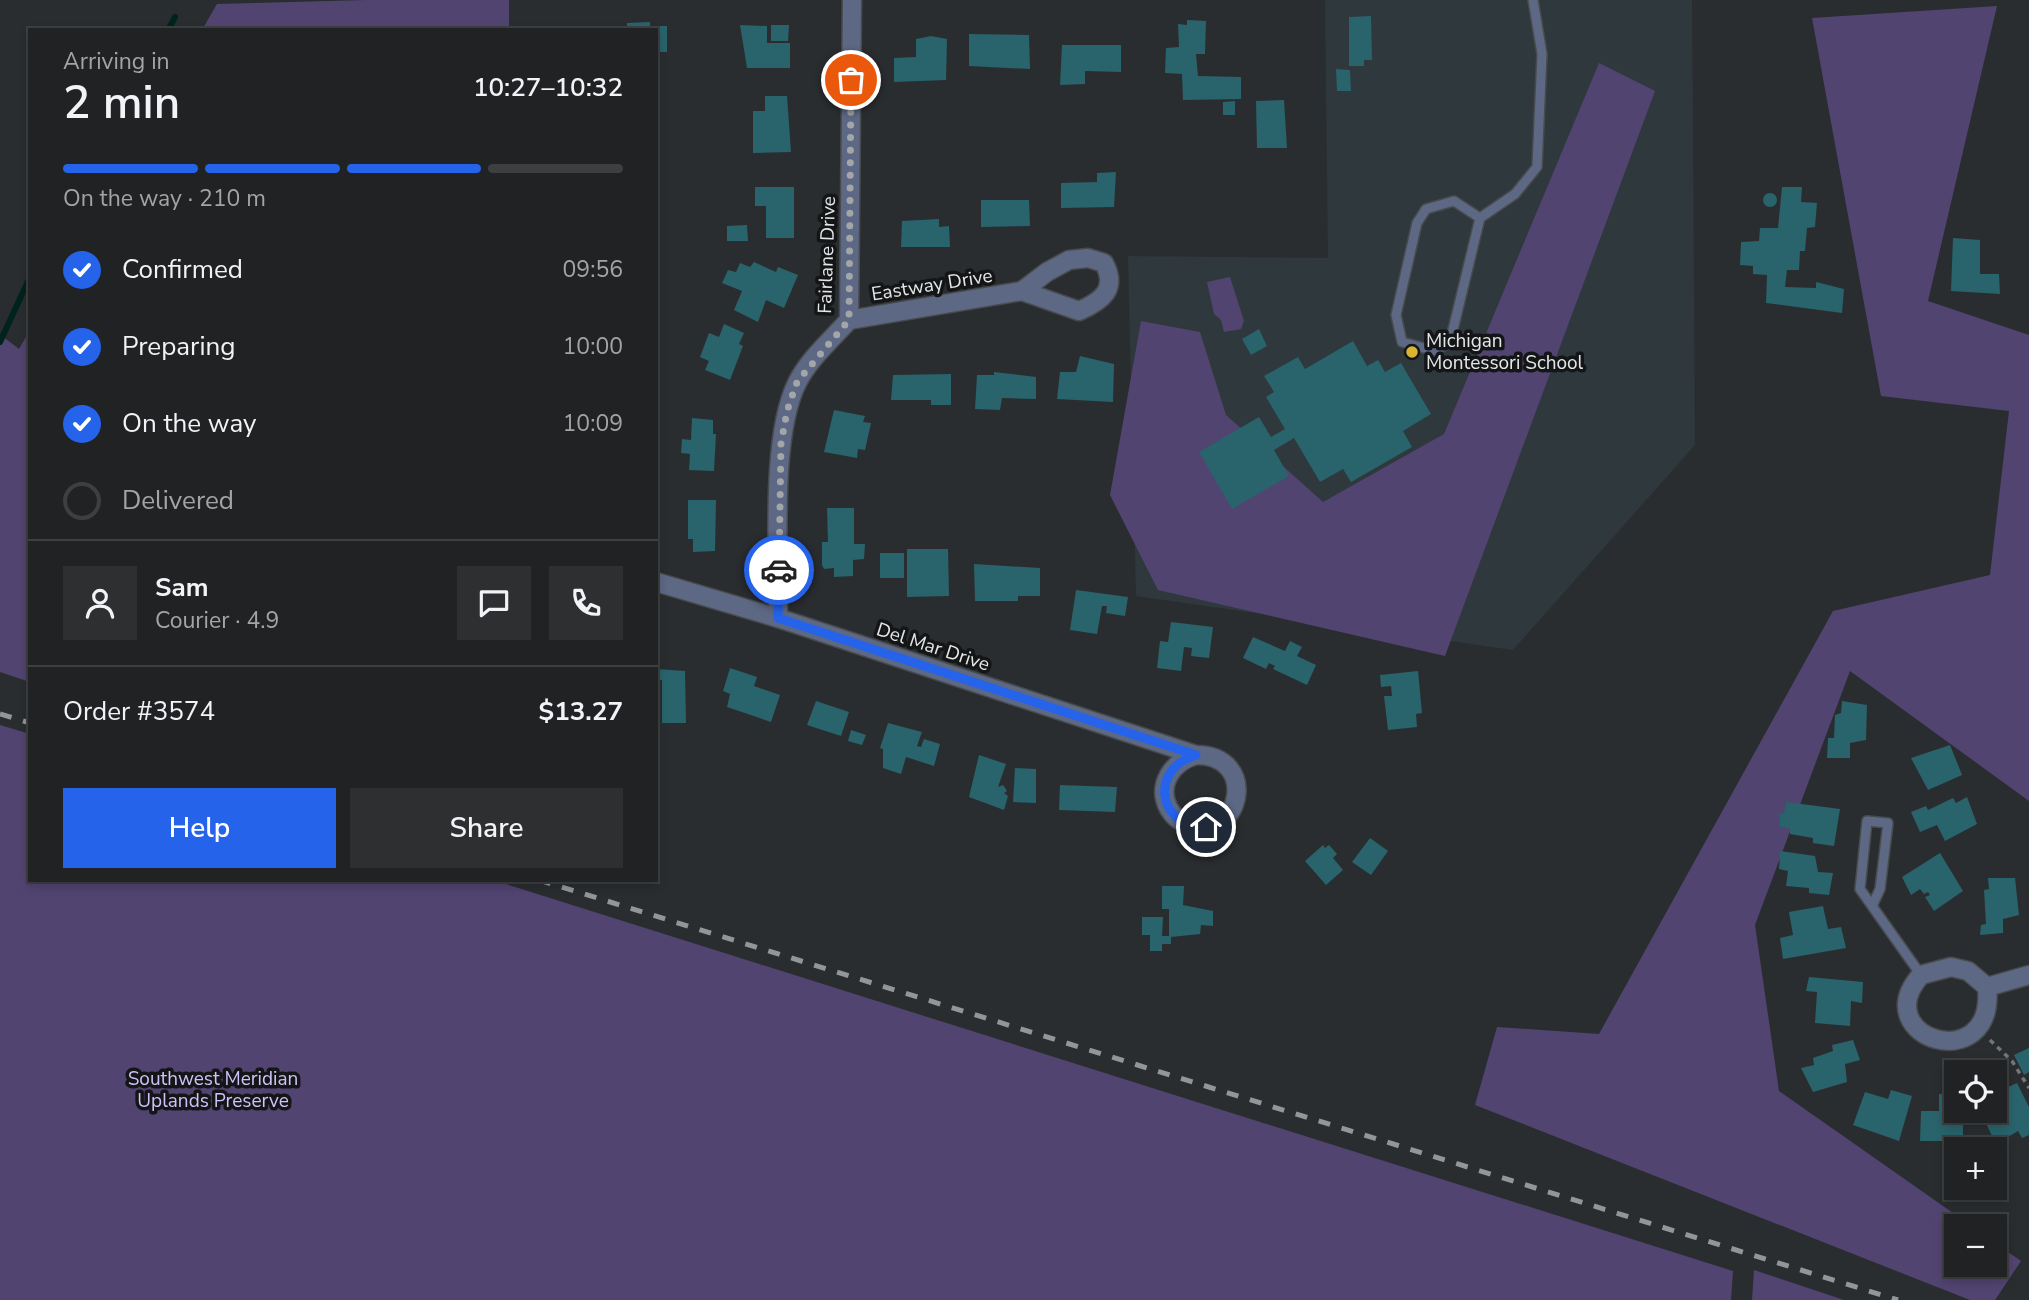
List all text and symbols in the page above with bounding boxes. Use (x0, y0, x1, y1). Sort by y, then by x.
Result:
text: Arriving in (63, 46, 170, 77)
pin (821, 50, 881, 110)
icon: bag (832, 61, 870, 99)
text: 10:27–10:32 (473, 70, 623, 105)
text: 2 min (63, 71, 180, 134)
text: On the way · 210 m (63, 183, 266, 214)
street label: Fairlane Drive (812, 196, 842, 314)
icon: check (63, 251, 101, 289)
text: Confirmed (122, 252, 243, 287)
text: 09:56 (563, 254, 623, 285)
street label: Eastway Drive (870, 263, 994, 307)
icon: check (63, 328, 101, 366)
place label: Michigan Montessori School (1426, 328, 1584, 376)
text: Preparing (122, 329, 235, 364)
text: 10:00 (563, 331, 623, 362)
marker: Michigan Montessori School (1404, 344, 1420, 360)
icon: check (63, 405, 101, 443)
text: On the way (122, 406, 256, 441)
text: 10:09 (563, 408, 623, 439)
text: Delivered (122, 483, 234, 518)
courier (744, 535, 814, 605)
icon: car (760, 551, 798, 589)
button: person (63, 566, 137, 640)
button: chat (457, 566, 531, 640)
button: phone (549, 566, 623, 640)
text: Sam (155, 570, 208, 605)
text: Courier · 4.9 (155, 605, 279, 636)
street label: Del Mar Drive (873, 616, 993, 678)
text: Order #3574 (63, 694, 215, 729)
text: $13.27 (539, 694, 623, 729)
button: Help (63, 788, 336, 868)
button: Share (350, 788, 623, 868)
pin (1176, 797, 1236, 857)
icon: home (1187, 808, 1225, 846)
map controls (1944, 1060, 2007, 1277)
button: locate (1944, 1060, 2007, 1123)
park label: Southwest Meridian Uplands Preserve (128, 1066, 298, 1114)
button: + (1944, 1137, 2007, 1200)
button: − (1944, 1214, 2007, 1277)

